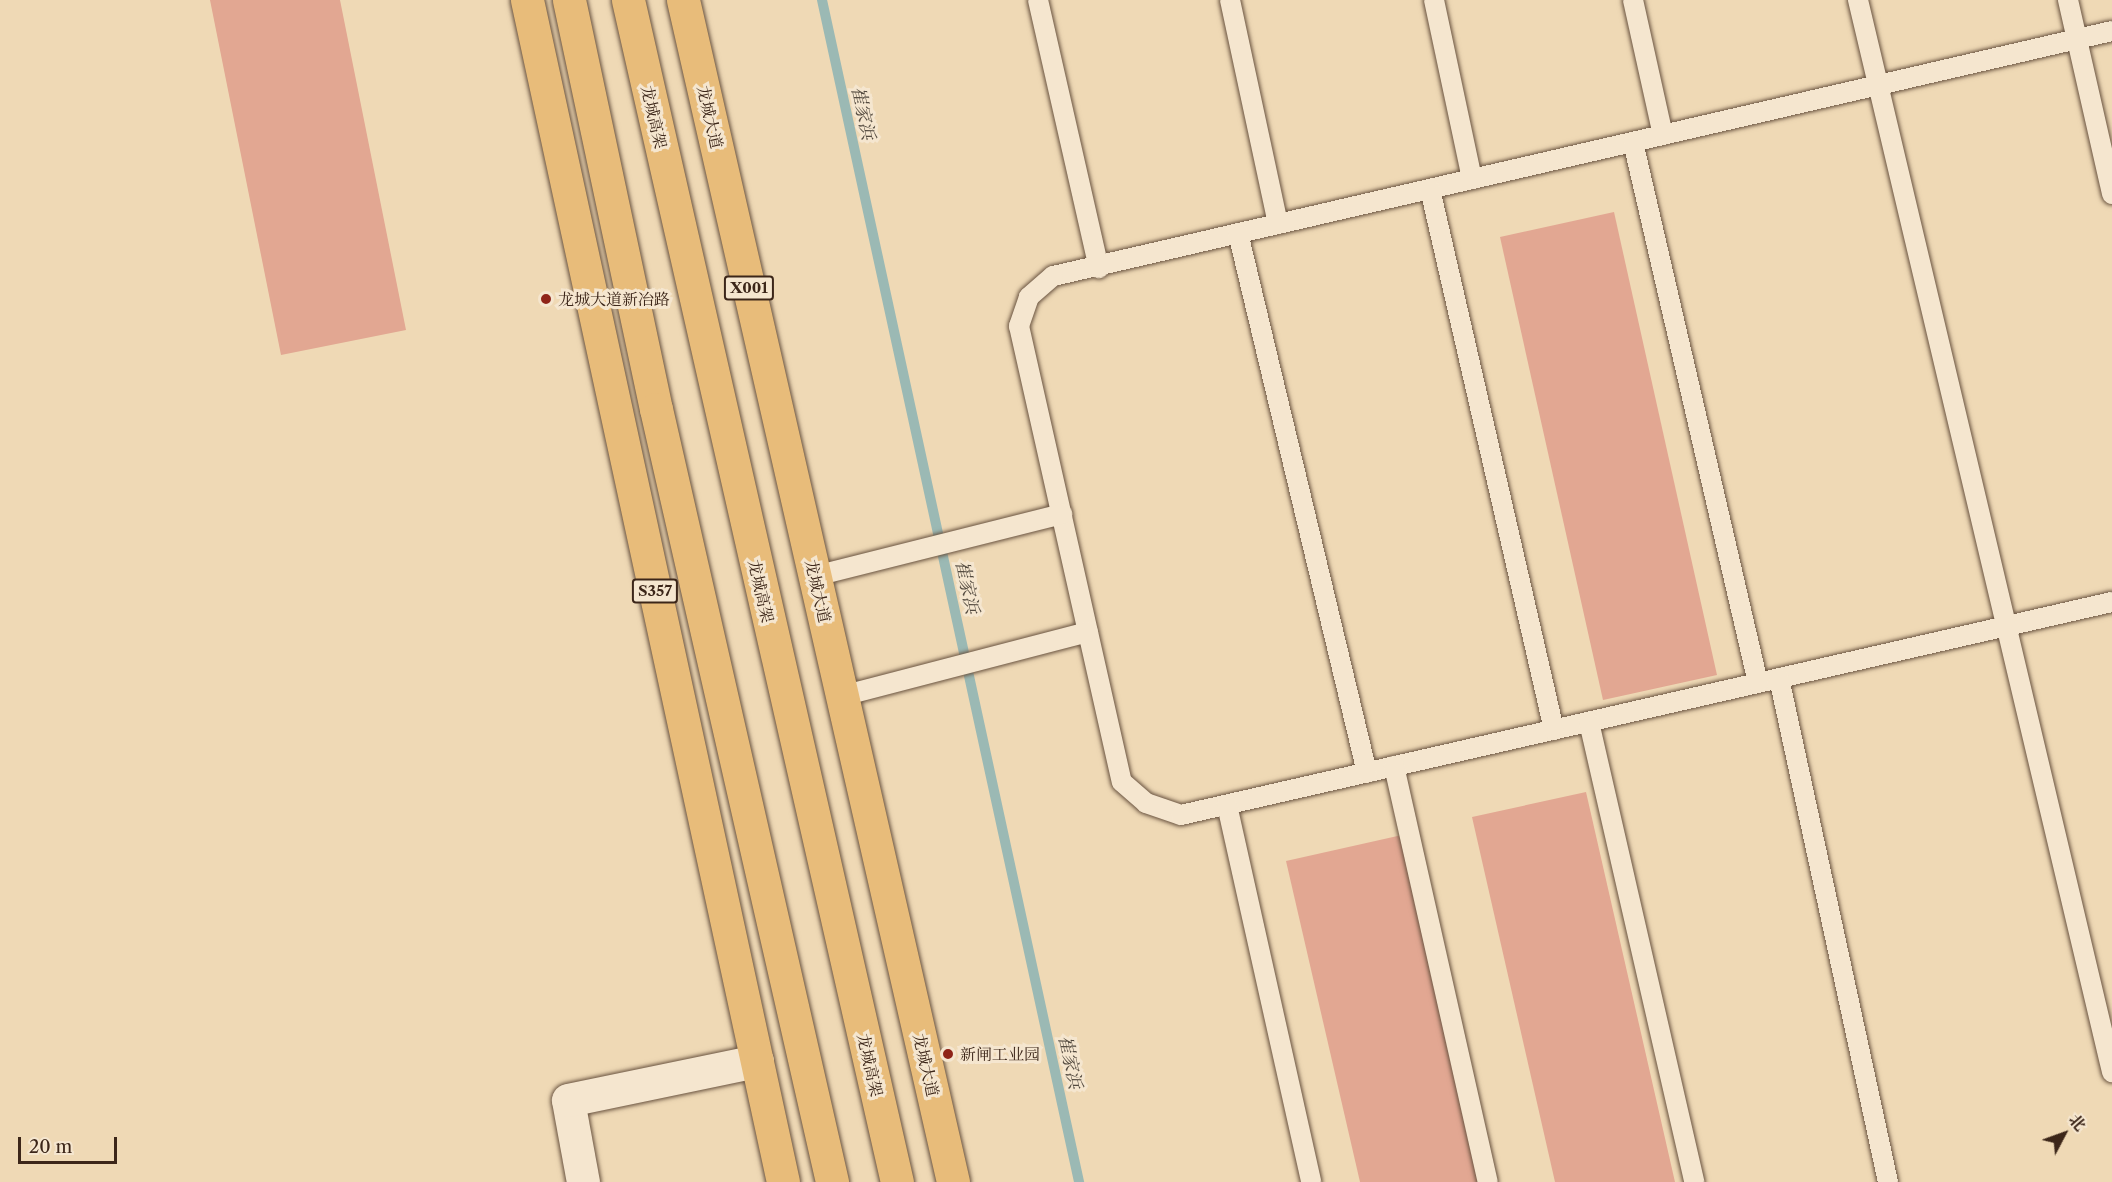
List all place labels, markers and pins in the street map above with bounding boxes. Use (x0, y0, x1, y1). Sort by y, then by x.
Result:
place label: 龙城大道新冶路 (558, 289, 670, 309)
marker: 龙城大道新冶路 (539, 292, 553, 306)
place label: 新闸工业园 (960, 1044, 1040, 1064)
marker: 新闸工业园 (941, 1047, 955, 1061)

